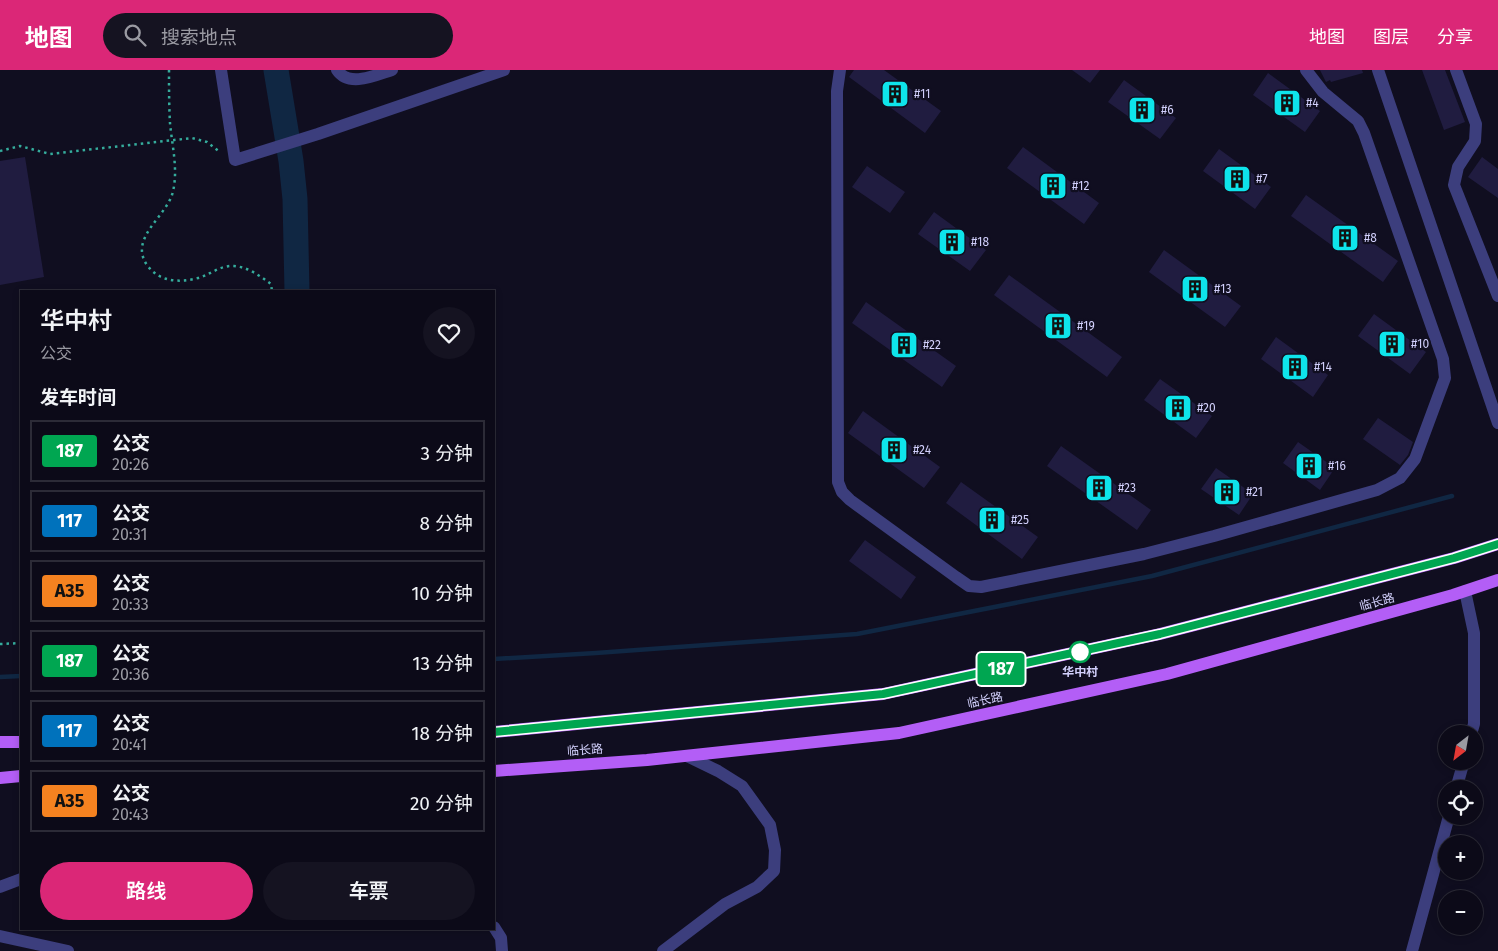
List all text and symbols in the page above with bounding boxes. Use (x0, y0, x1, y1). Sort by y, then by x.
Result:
search box (103, 13, 453, 58)
icon: search (121, 21, 149, 49)
text: 地图 (25, 24, 73, 52)
text: 搜索地点 (161, 26, 237, 49)
text: 地图 (1309, 26, 1345, 48)
text: 图层 (1373, 26, 1409, 48)
text: 分享 (1437, 26, 1473, 48)
building icon: #11 (880, 79, 910, 109)
place label: #11 (914, 87, 930, 101)
building icon: #4 (1272, 88, 1302, 118)
building icon: #6 (1127, 95, 1157, 125)
place label: #4 (1306, 96, 1319, 110)
place label: #6 (1161, 103, 1174, 117)
building icon: #7 (1222, 164, 1252, 194)
building icon: #12 (1038, 171, 1068, 201)
place label: #7 (1256, 172, 1268, 186)
place label: #12 (1072, 179, 1089, 193)
building icon: #8 (1330, 223, 1360, 253)
building icon: #18 (937, 227, 967, 257)
place label: #8 (1364, 231, 1377, 245)
place label: #18 (971, 235, 989, 249)
building icon: #13 (1180, 274, 1210, 304)
place label: #13 (1214, 282, 1231, 296)
text: 华中村 (40, 307, 112, 335)
button: heart (423, 307, 475, 359)
building icon: #19 (1043, 311, 1073, 341)
place label: #19 (1077, 319, 1095, 333)
building icon: #10 (1377, 329, 1407, 359)
building icon: #22 (889, 330, 919, 360)
place label: #10 (1411, 337, 1429, 351)
place label: #22 (923, 338, 941, 352)
text: 公交 (40, 344, 72, 363)
building icon: #14 (1280, 352, 1310, 382)
place label: #14 (1314, 360, 1332, 374)
text: 发车时间 (40, 386, 116, 409)
building icon: #20 (1163, 393, 1193, 423)
place label: #20 (1197, 401, 1216, 415)
text: 公交 (112, 432, 150, 455)
building icon: #24 (879, 435, 909, 465)
text: 187 (56, 440, 83, 462)
text: 3 分钟 (420, 442, 473, 465)
place label: #24 (913, 443, 932, 457)
building icon: #16 (1294, 451, 1324, 481)
text: 20:26 (112, 455, 149, 474)
place label: #16 (1328, 459, 1346, 473)
building icon: #23 (1084, 473, 1114, 503)
building icon: #21 (1212, 477, 1242, 507)
place label: #23 (1118, 481, 1136, 495)
place label: #21 (1246, 485, 1263, 499)
text: 公交 (112, 502, 150, 525)
building icon: #25 (977, 505, 1007, 535)
text: 117 (57, 510, 82, 532)
text: 8 分钟 (419, 512, 473, 535)
place label: #25 (1011, 513, 1029, 527)
text: 20:31 (112, 525, 147, 544)
text: 公交 (112, 572, 150, 595)
text: A35 (55, 580, 84, 602)
text: 10 分钟 (411, 582, 473, 605)
street label: 临长路 (1358, 591, 1396, 613)
text: 20:33 (112, 595, 149, 614)
marker: 华中村 (1069, 641, 1091, 663)
text: 公交 (112, 642, 150, 665)
text: 187 (56, 650, 83, 672)
text: 13 分钟 (412, 652, 473, 675)
line badge: 187 (972, 653, 1030, 685)
text: 187 (988, 658, 1014, 680)
text: 20:36 (112, 665, 149, 684)
place label: 华中村 (1062, 665, 1098, 679)
street label: 临长路 (966, 689, 1004, 711)
text: 公交 (112, 712, 150, 735)
text: 117 (57, 720, 82, 742)
text: 18 分钟 (411, 722, 473, 745)
north arrow (1438, 725, 1482, 770)
map controls (1438, 725, 1483, 935)
text: 20:41 (112, 735, 147, 754)
street label: 临长路 (567, 742, 603, 758)
button: locate (1438, 780, 1483, 825)
text: 公交 (112, 782, 150, 805)
text: A35 (55, 790, 84, 812)
text: 20 分钟 (410, 792, 473, 815)
text: 20:43 (112, 805, 149, 824)
button: + (1438, 835, 1483, 880)
button: 路线 (40, 862, 253, 920)
button: 车票 (263, 862, 475, 920)
button: − (1438, 890, 1483, 935)

